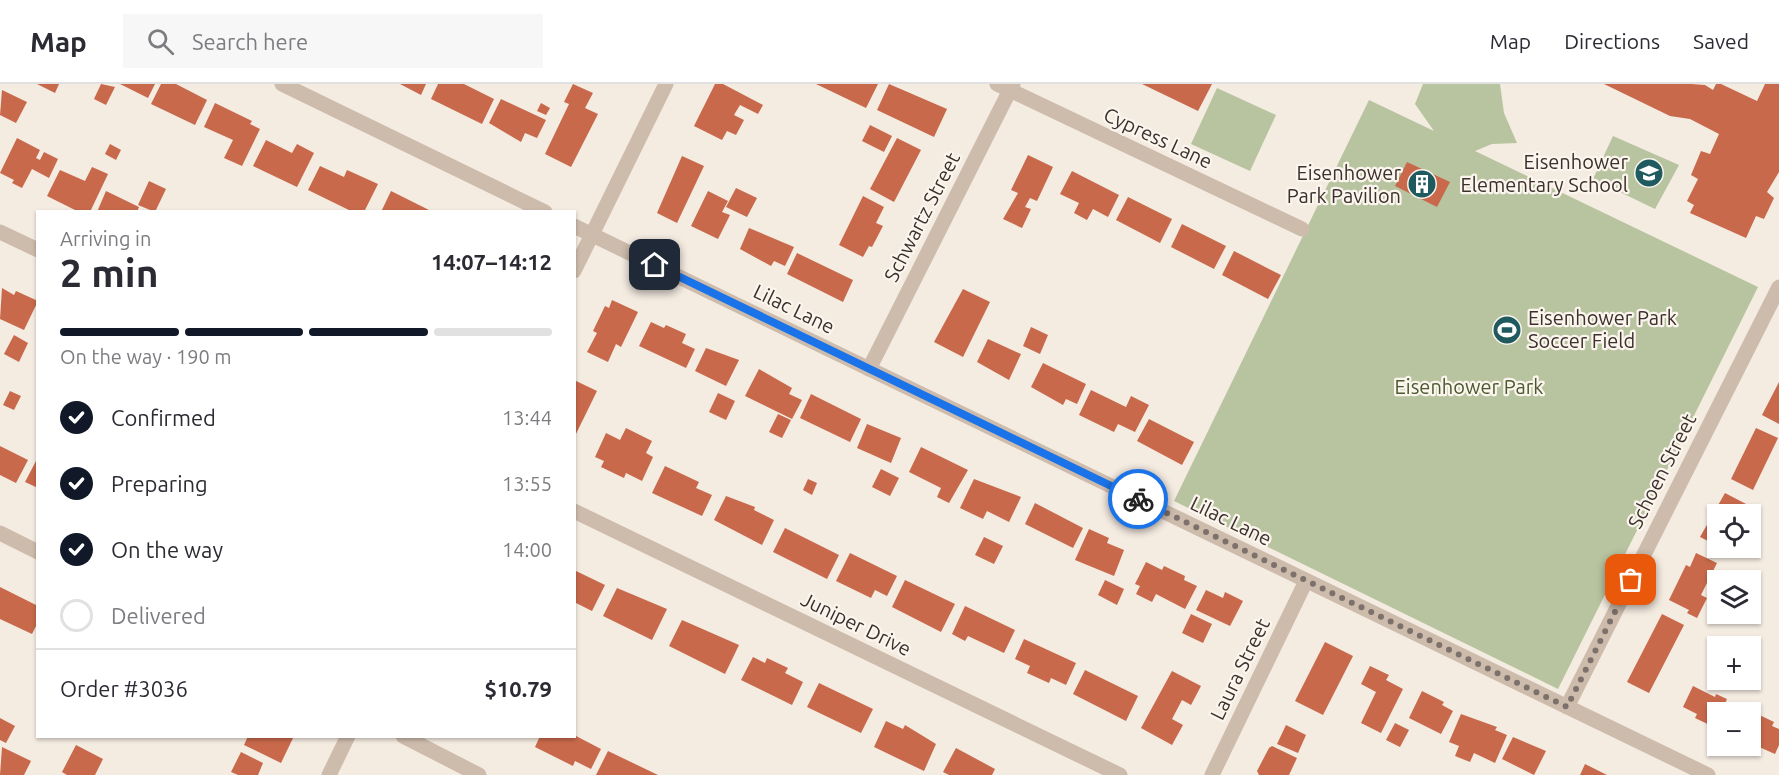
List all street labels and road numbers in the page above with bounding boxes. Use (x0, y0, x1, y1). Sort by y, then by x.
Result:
street label: Cypress Lane (1100, 102, 1216, 173)
street label: Schwartz Street (879, 148, 964, 285)
street label: Lilac Lane (750, 279, 839, 338)
street label: Schoen Street (1623, 409, 1700, 532)
street label: Lilac Lane (1187, 491, 1276, 550)
street label: Juniper Drive (797, 587, 915, 660)
street label: Laura Street (1205, 614, 1274, 723)

